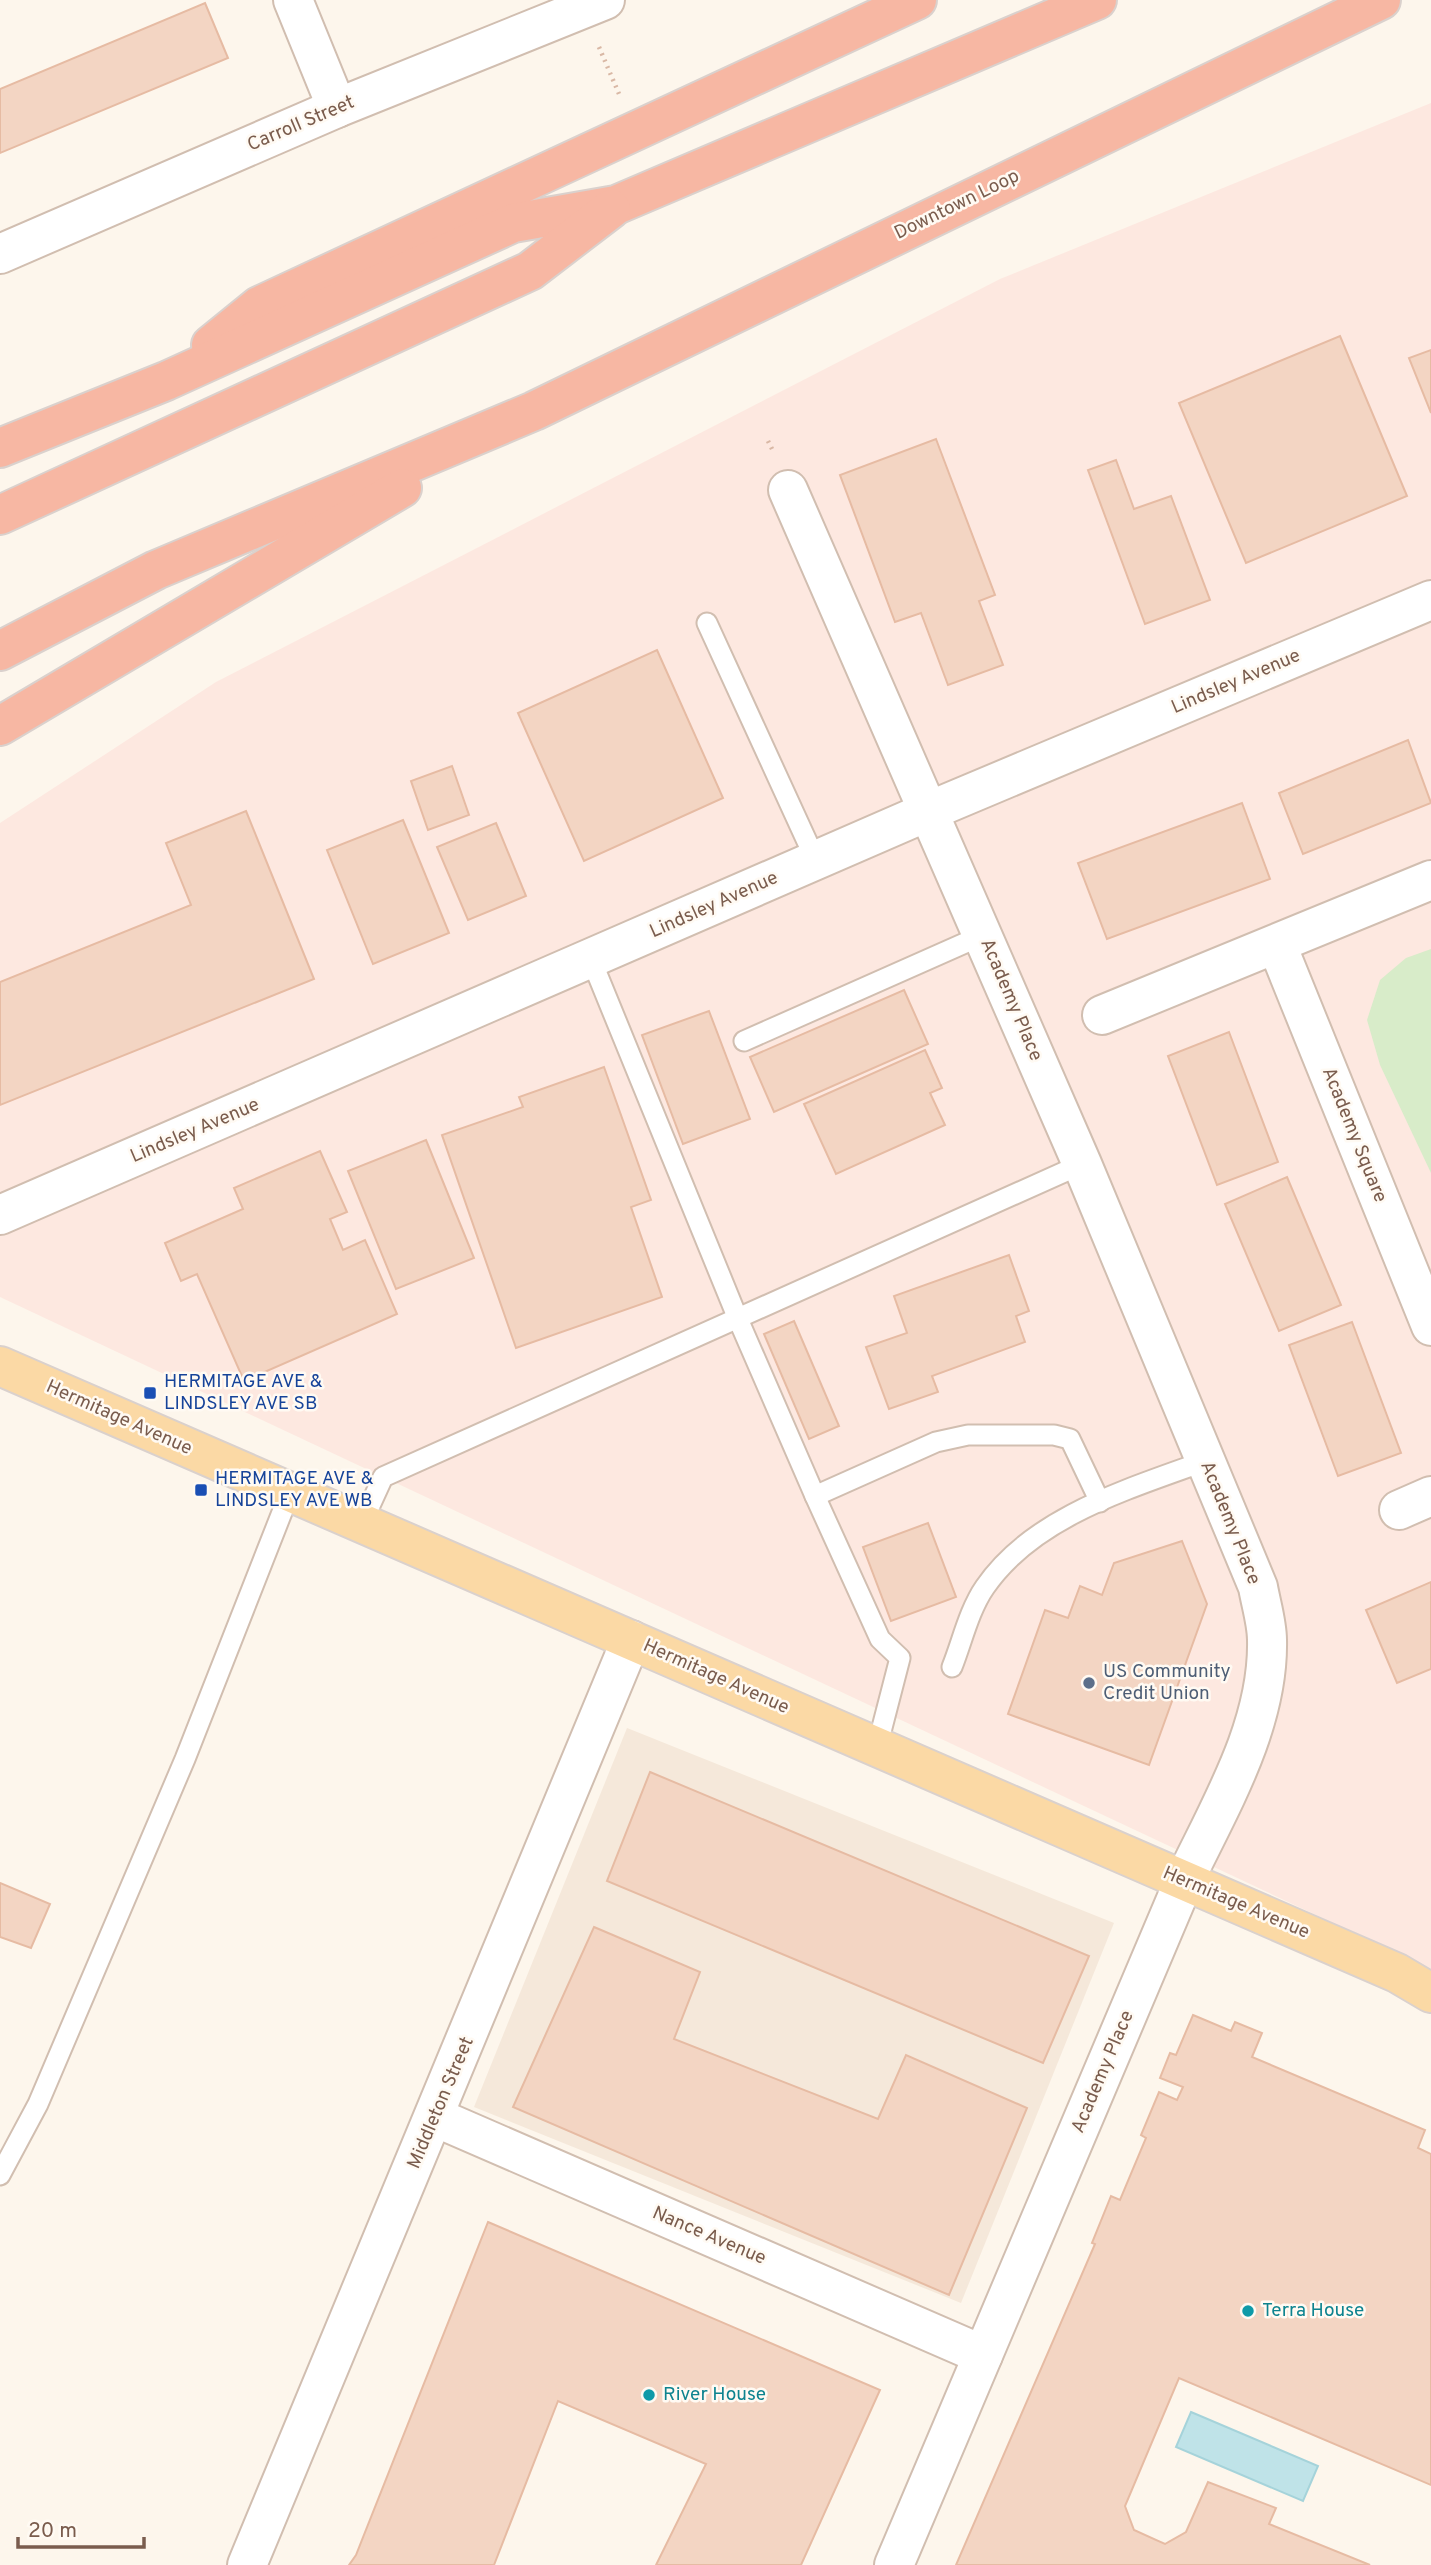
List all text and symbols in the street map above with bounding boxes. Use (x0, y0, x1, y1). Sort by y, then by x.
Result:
street label: Carroll Street (244, 91, 358, 157)
street label: Downtown Loop (891, 164, 1023, 246)
street label: Lindsley Avenue (1168, 644, 1304, 720)
street label: Lindsley Avenue (646, 866, 782, 944)
street label: Academy Place (974, 935, 1048, 1065)
street label: Academy Square (1316, 1064, 1392, 1206)
street label: Lindsley Avenue (127, 1093, 263, 1169)
place label: HERMITAGE AVE & LINDSLEY AVE SB (164, 1370, 323, 1416)
street label: Hermitage Avenue (42, 1375, 196, 1461)
marker: HERMITAGE AVE & LINDSLEY AVE SB (142, 1385, 158, 1401)
street label: Academy Place (1194, 1458, 1266, 1588)
place label: HERMITAGE AVE & LINDSLEY AVE WB (215, 1467, 374, 1513)
marker: HERMITAGE AVE & LINDSLEY AVE WB (193, 1482, 209, 1498)
street label: Hermitage Avenue (639, 1634, 793, 1720)
place label: US Community Credit Union (1103, 1660, 1231, 1706)
marker: US Community Credit Union (1081, 1675, 1097, 1691)
street label: Hermitage Avenue (1159, 1861, 1313, 1945)
street label: Academy Place (1066, 2007, 1140, 2137)
street label: Middleton Street (402, 2033, 480, 2173)
street label: Nance Avenue (649, 2201, 769, 2271)
place label: Terra House (1262, 2299, 1364, 2323)
marker: Terra House (1240, 2303, 1256, 2319)
place label: River House (663, 2383, 766, 2407)
marker: River House (641, 2387, 657, 2403)
scale bar (18, 2506, 144, 2550)
text: 20 m (28, 2518, 77, 2545)

